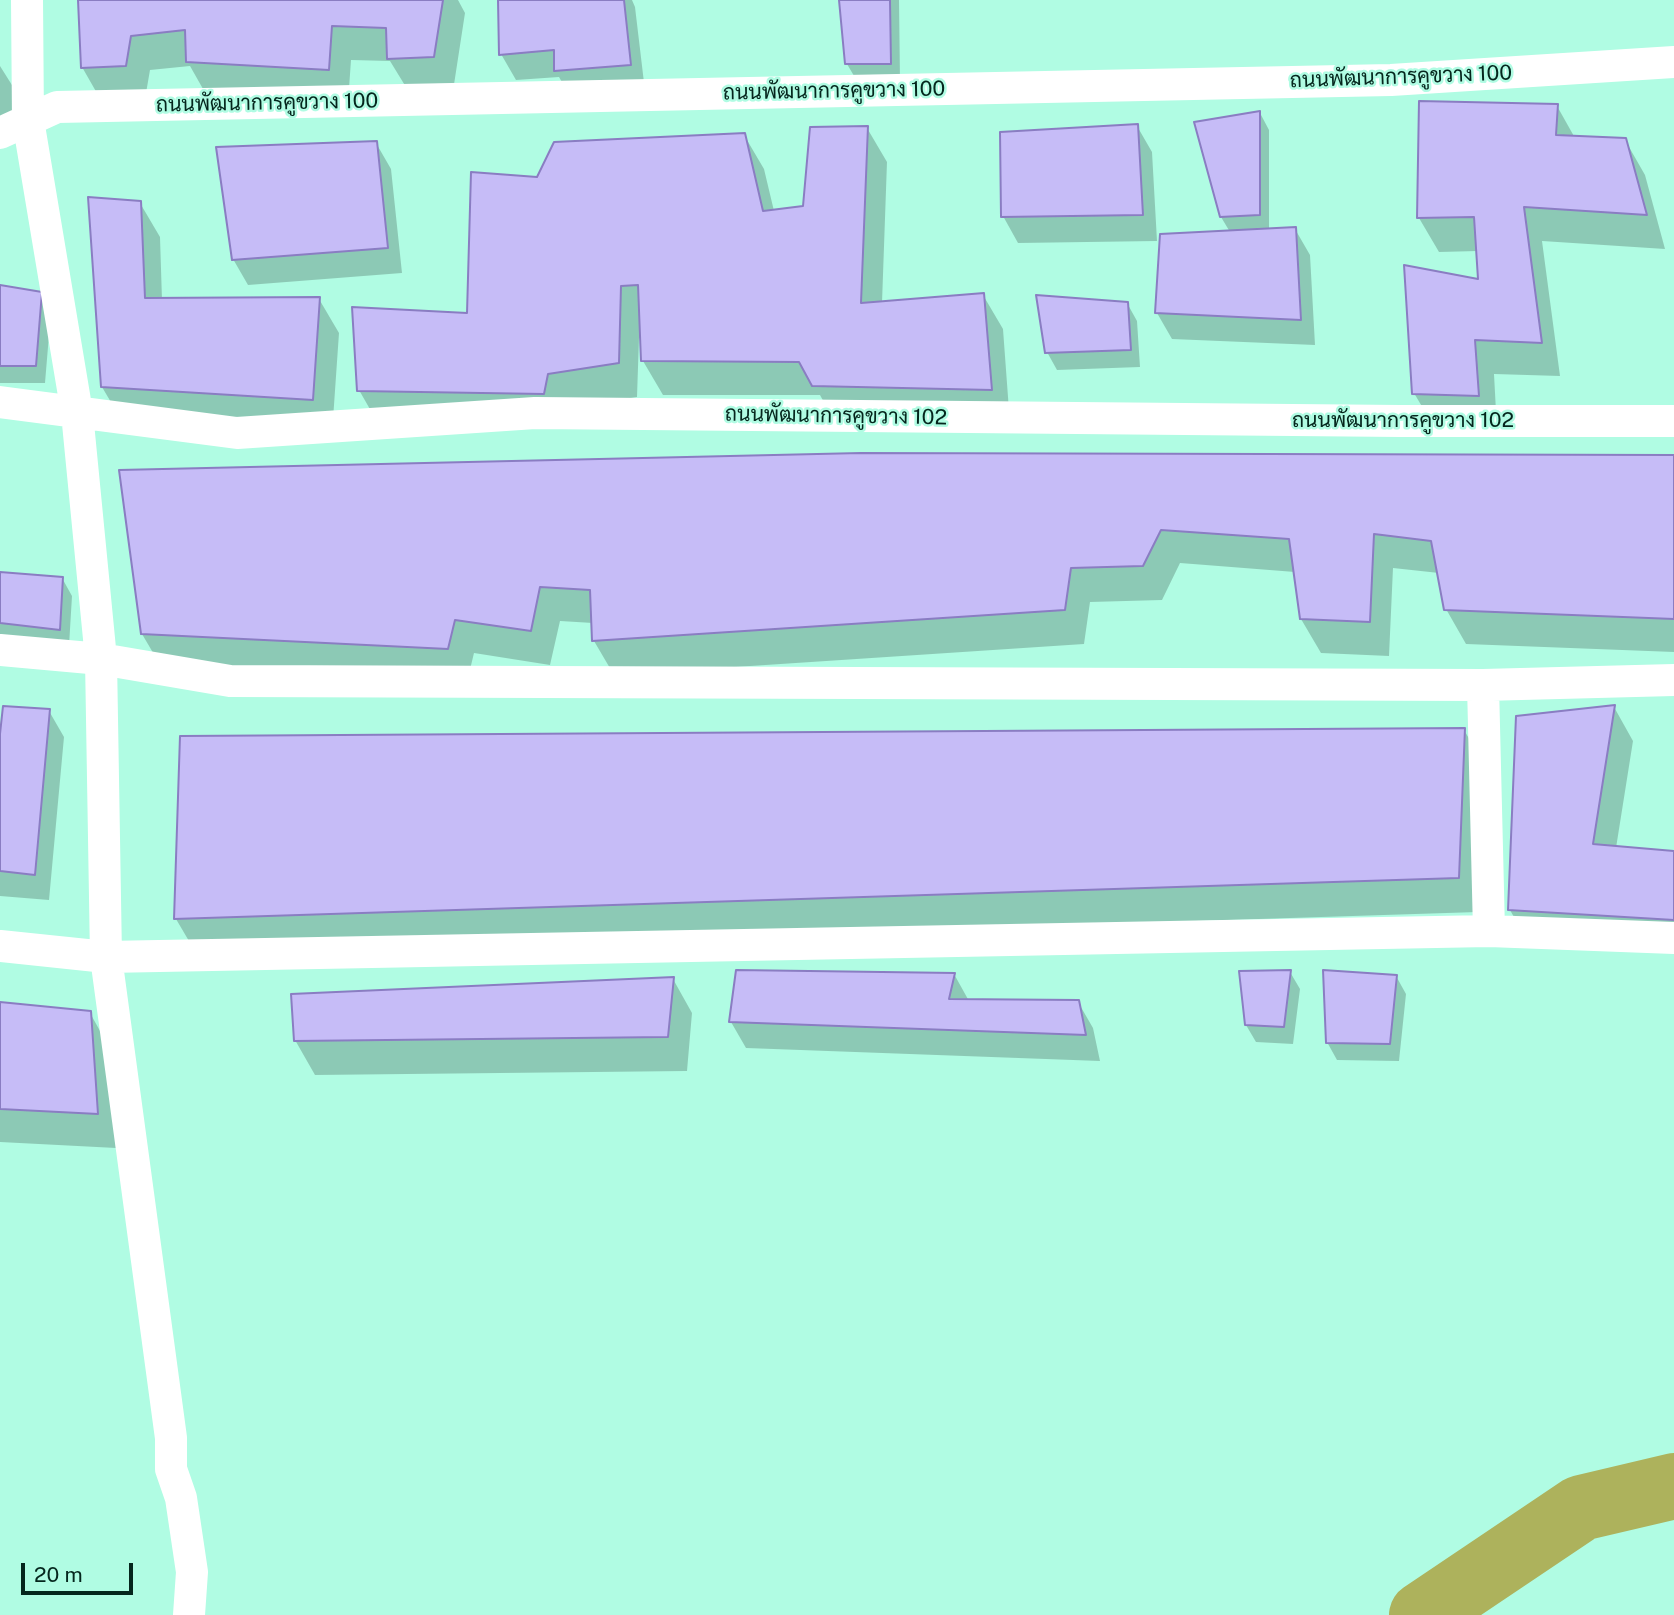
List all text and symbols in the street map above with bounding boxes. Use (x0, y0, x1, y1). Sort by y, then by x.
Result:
street label: ถนนพัฒนาการคูขวาง 100 (1289, 61, 1513, 93)
street label: ถนนพัฒนาการคูขวาง 100 (723, 76, 945, 106)
street label: ถนนพัฒนาการคูขวาง 100 (156, 88, 378, 118)
street label: ถนนพัฒนาการคูขวาง 102 (725, 401, 947, 431)
street label: ถนนพัฒนาการคูขวาง 102 (1292, 408, 1514, 434)
scale bar (24, 1548, 136, 1592)
text: 20 m (34, 1562, 83, 1587)

